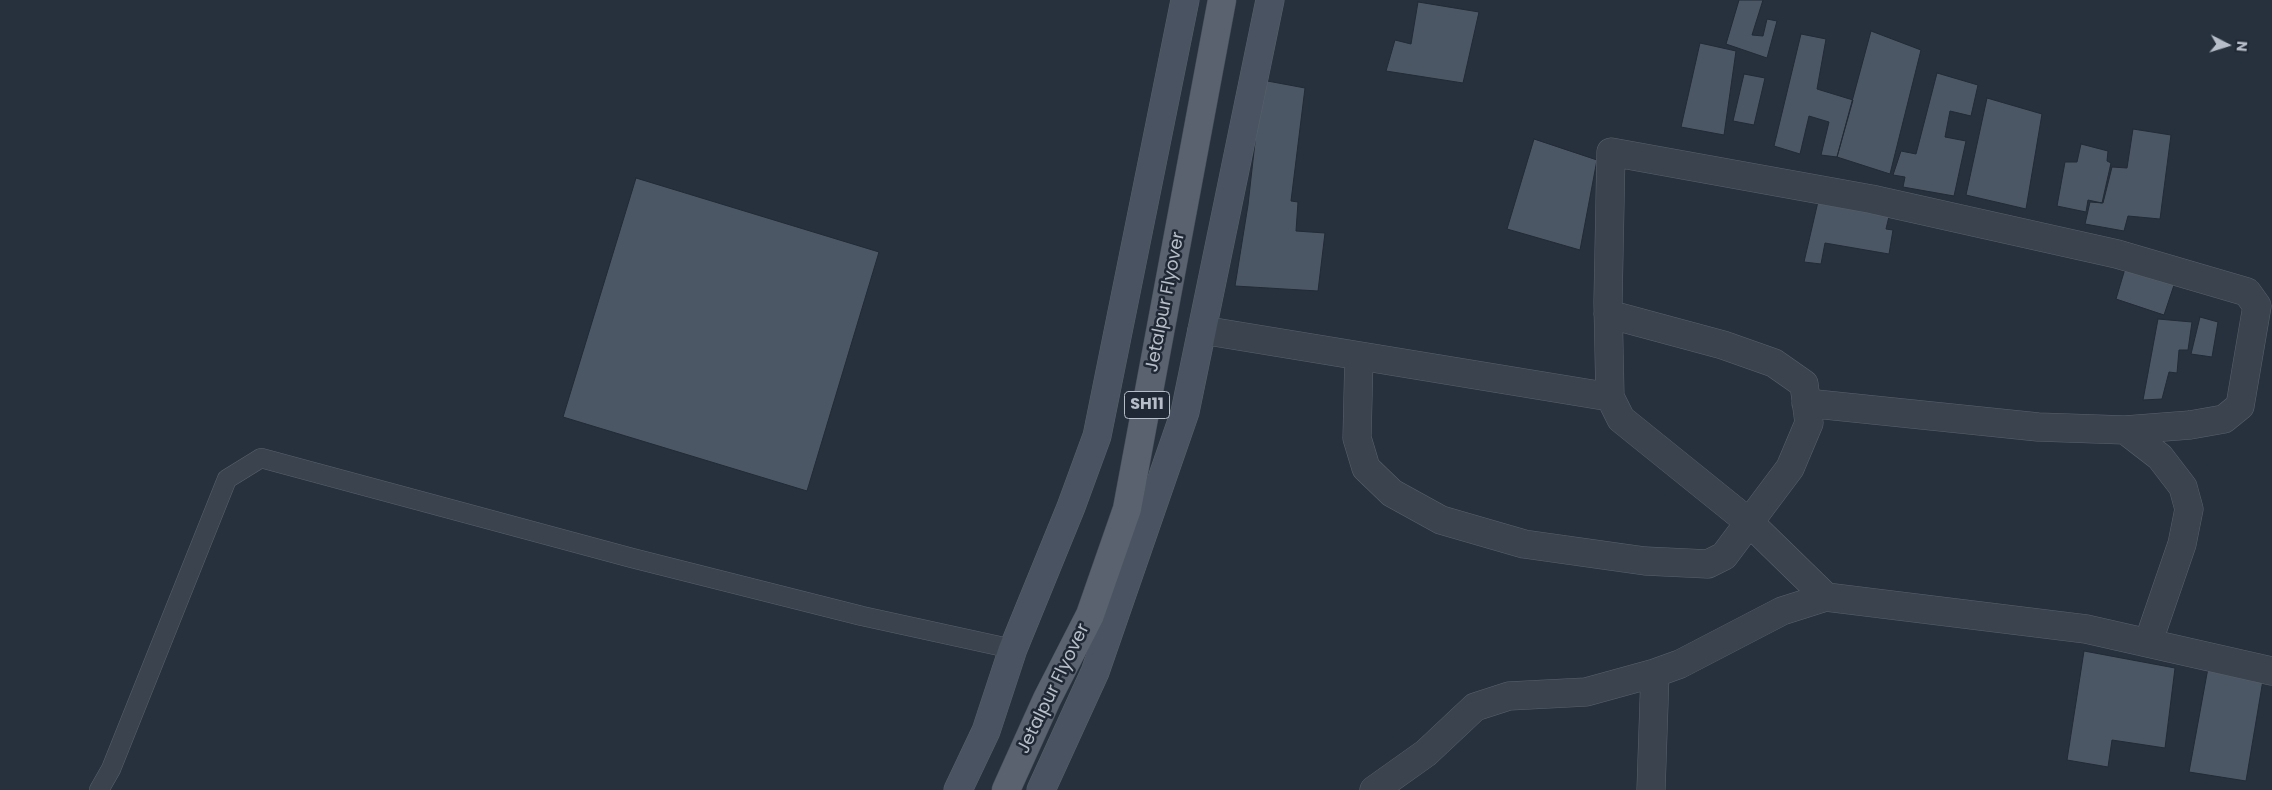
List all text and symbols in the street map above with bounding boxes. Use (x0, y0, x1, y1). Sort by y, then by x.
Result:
north arrow (2202, 20, 2252, 70)
text: N (2232, 40, 2252, 52)
street label: Jetalpur Flyover (1142, 230, 1190, 374)
road number: SH11 (1124, 392, 1170, 418)
street label: Jetalpur Flyover (1013, 620, 1095, 758)

